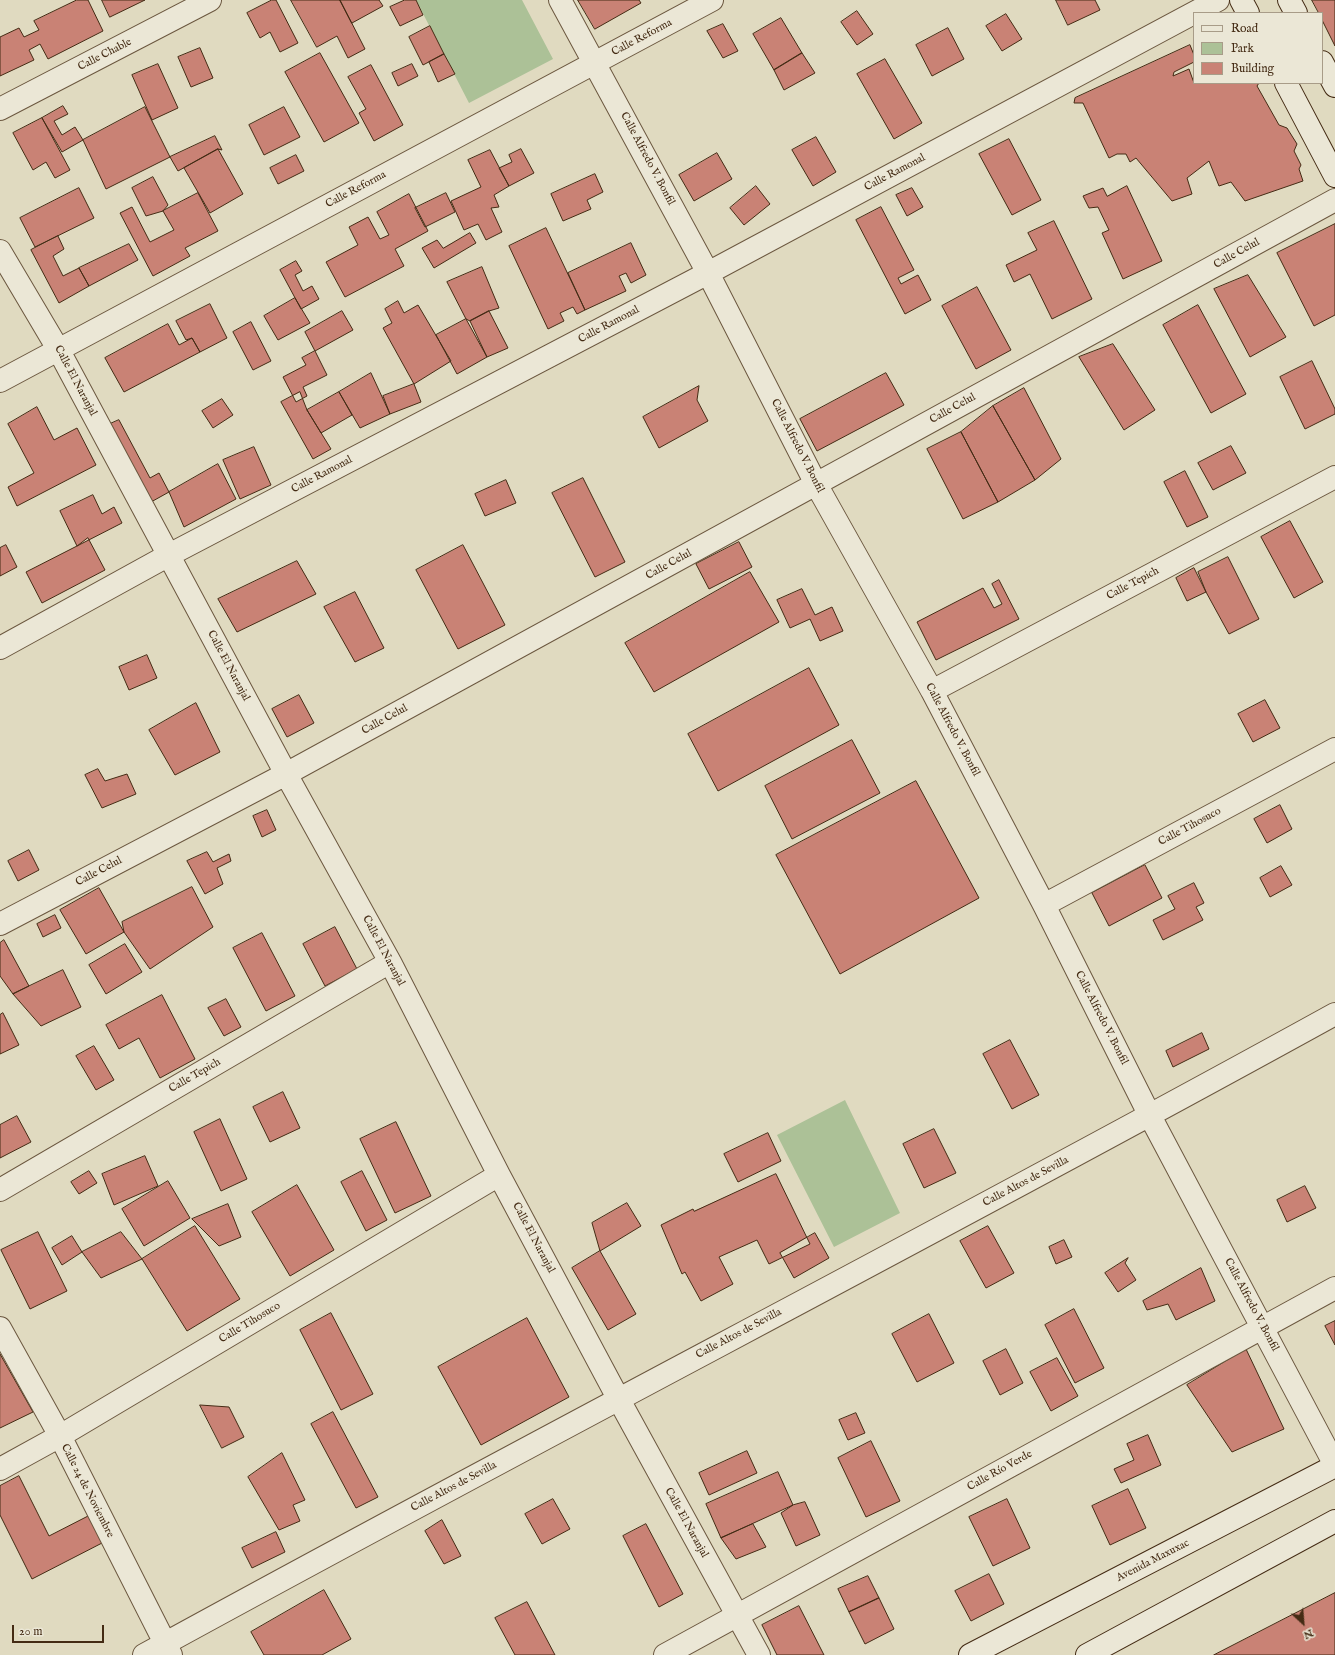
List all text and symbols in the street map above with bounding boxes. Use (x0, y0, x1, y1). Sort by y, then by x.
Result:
legend (1193, 12, 1323, 84)
street label: Calle Reforma (610, 17, 674, 59)
text: Road (1231, 21, 1258, 36)
street label: Calle Chable (76, 36, 134, 74)
text: Park (1231, 41, 1254, 56)
text: Building (1231, 61, 1274, 76)
street label: Calle Alfredo V. Bonfil (617, 110, 677, 208)
street label: Calle Ramonal (862, 151, 928, 195)
street label: Calle Reforma (324, 169, 388, 211)
street label: Calle Celul (1212, 236, 1262, 272)
street label: Calle Ramonal (576, 303, 642, 347)
street label: Calle El Naranjal (51, 343, 99, 419)
street label: Calle Celul (928, 391, 978, 427)
street label: Calle Alfredo V. Bonfil (768, 397, 826, 495)
street label: Calle Ramonal (289, 453, 355, 497)
street label: Calle Celul (644, 547, 694, 583)
street label: Calle Tepich (1104, 565, 1162, 603)
street label: Calle El Naranjal (204, 628, 252, 704)
street label: Calle Alfredo V. Bonfil (922, 681, 982, 779)
street label: Calle Celul (360, 702, 410, 738)
street label: Calle Tihosuco (1156, 805, 1224, 849)
street label: Calle Celul (74, 854, 124, 890)
street label: Calle El Naranjal (359, 913, 407, 989)
street label: Calle Alfredo V. Bonfil (1072, 969, 1130, 1067)
street label: Calle Tepich (167, 1056, 223, 1096)
street label: Calle Altos de Sevilla (981, 1154, 1071, 1210)
street label: Calle El Naranjal (509, 1200, 557, 1276)
street label: Calle Alfredo V. Bonfil (1221, 1256, 1281, 1354)
street label: Calle Tihosuco (217, 1300, 283, 1346)
street label: Calle Altos de Sevilla (694, 1306, 784, 1362)
street label: Calle 24 de Noviembre (58, 1442, 116, 1540)
street label: Calle Río Verde (965, 1448, 1035, 1494)
street label: Calle Altos de Sevilla (409, 1459, 499, 1515)
street label: Calle El Naranjal (661, 1486, 711, 1560)
street label: Avenida Maxuxac (1114, 1537, 1192, 1585)
north arrow (1283, 1603, 1323, 1643)
scale bar (14, 1617, 106, 1643)
text: 20 m (19, 1624, 42, 1639)
text: N (1301, 1625, 1316, 1642)

